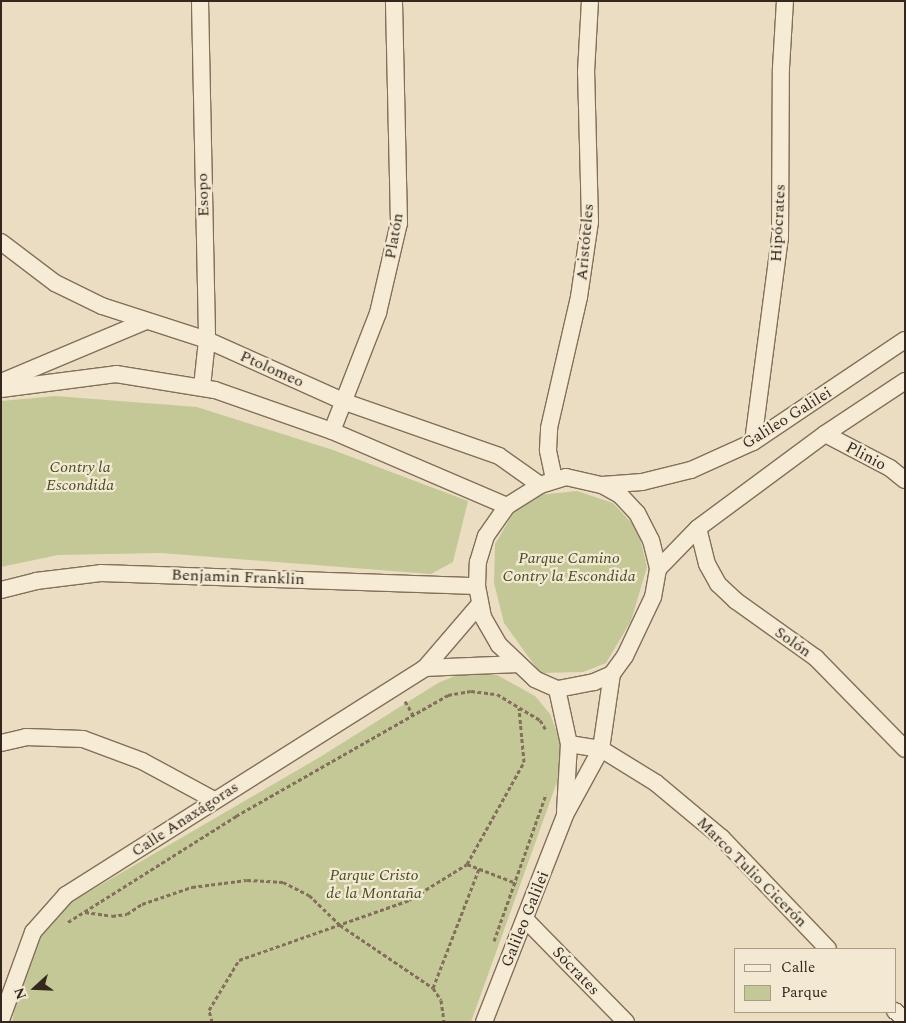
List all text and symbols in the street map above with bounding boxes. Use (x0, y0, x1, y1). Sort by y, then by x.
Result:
street label: Esopo (193, 173, 213, 217)
street label: Hipócrates (766, 183, 790, 263)
street label: Aristóteles (572, 203, 598, 281)
street label: Platón (381, 212, 407, 260)
street label: Ptolomeo (237, 346, 307, 392)
street label: Galileo Galilei (739, 383, 835, 453)
street label: Plinio (843, 437, 889, 475)
park label: Contry la Escondida (46, 457, 114, 495)
park label: Parque Camino Contry la Escondida (502, 548, 636, 586)
street label: Benjamin Franklin (171, 565, 305, 589)
street label: Solón (771, 623, 815, 661)
street label: Calle Anaxágoras (128, 777, 242, 861)
street label: Marco Tulio Cicerón (693, 813, 811, 931)
park label: Parque Cristo de la Montaña (326, 865, 422, 903)
street label: Galileo Galilei (497, 868, 553, 970)
street label: Sócrates (548, 943, 604, 999)
legend (734, 948, 896, 1013)
text: Calle (781, 956, 815, 979)
north arrow (10, 963, 60, 1013)
text: Parque (781, 981, 828, 1004)
text: N (9, 984, 32, 1002)

